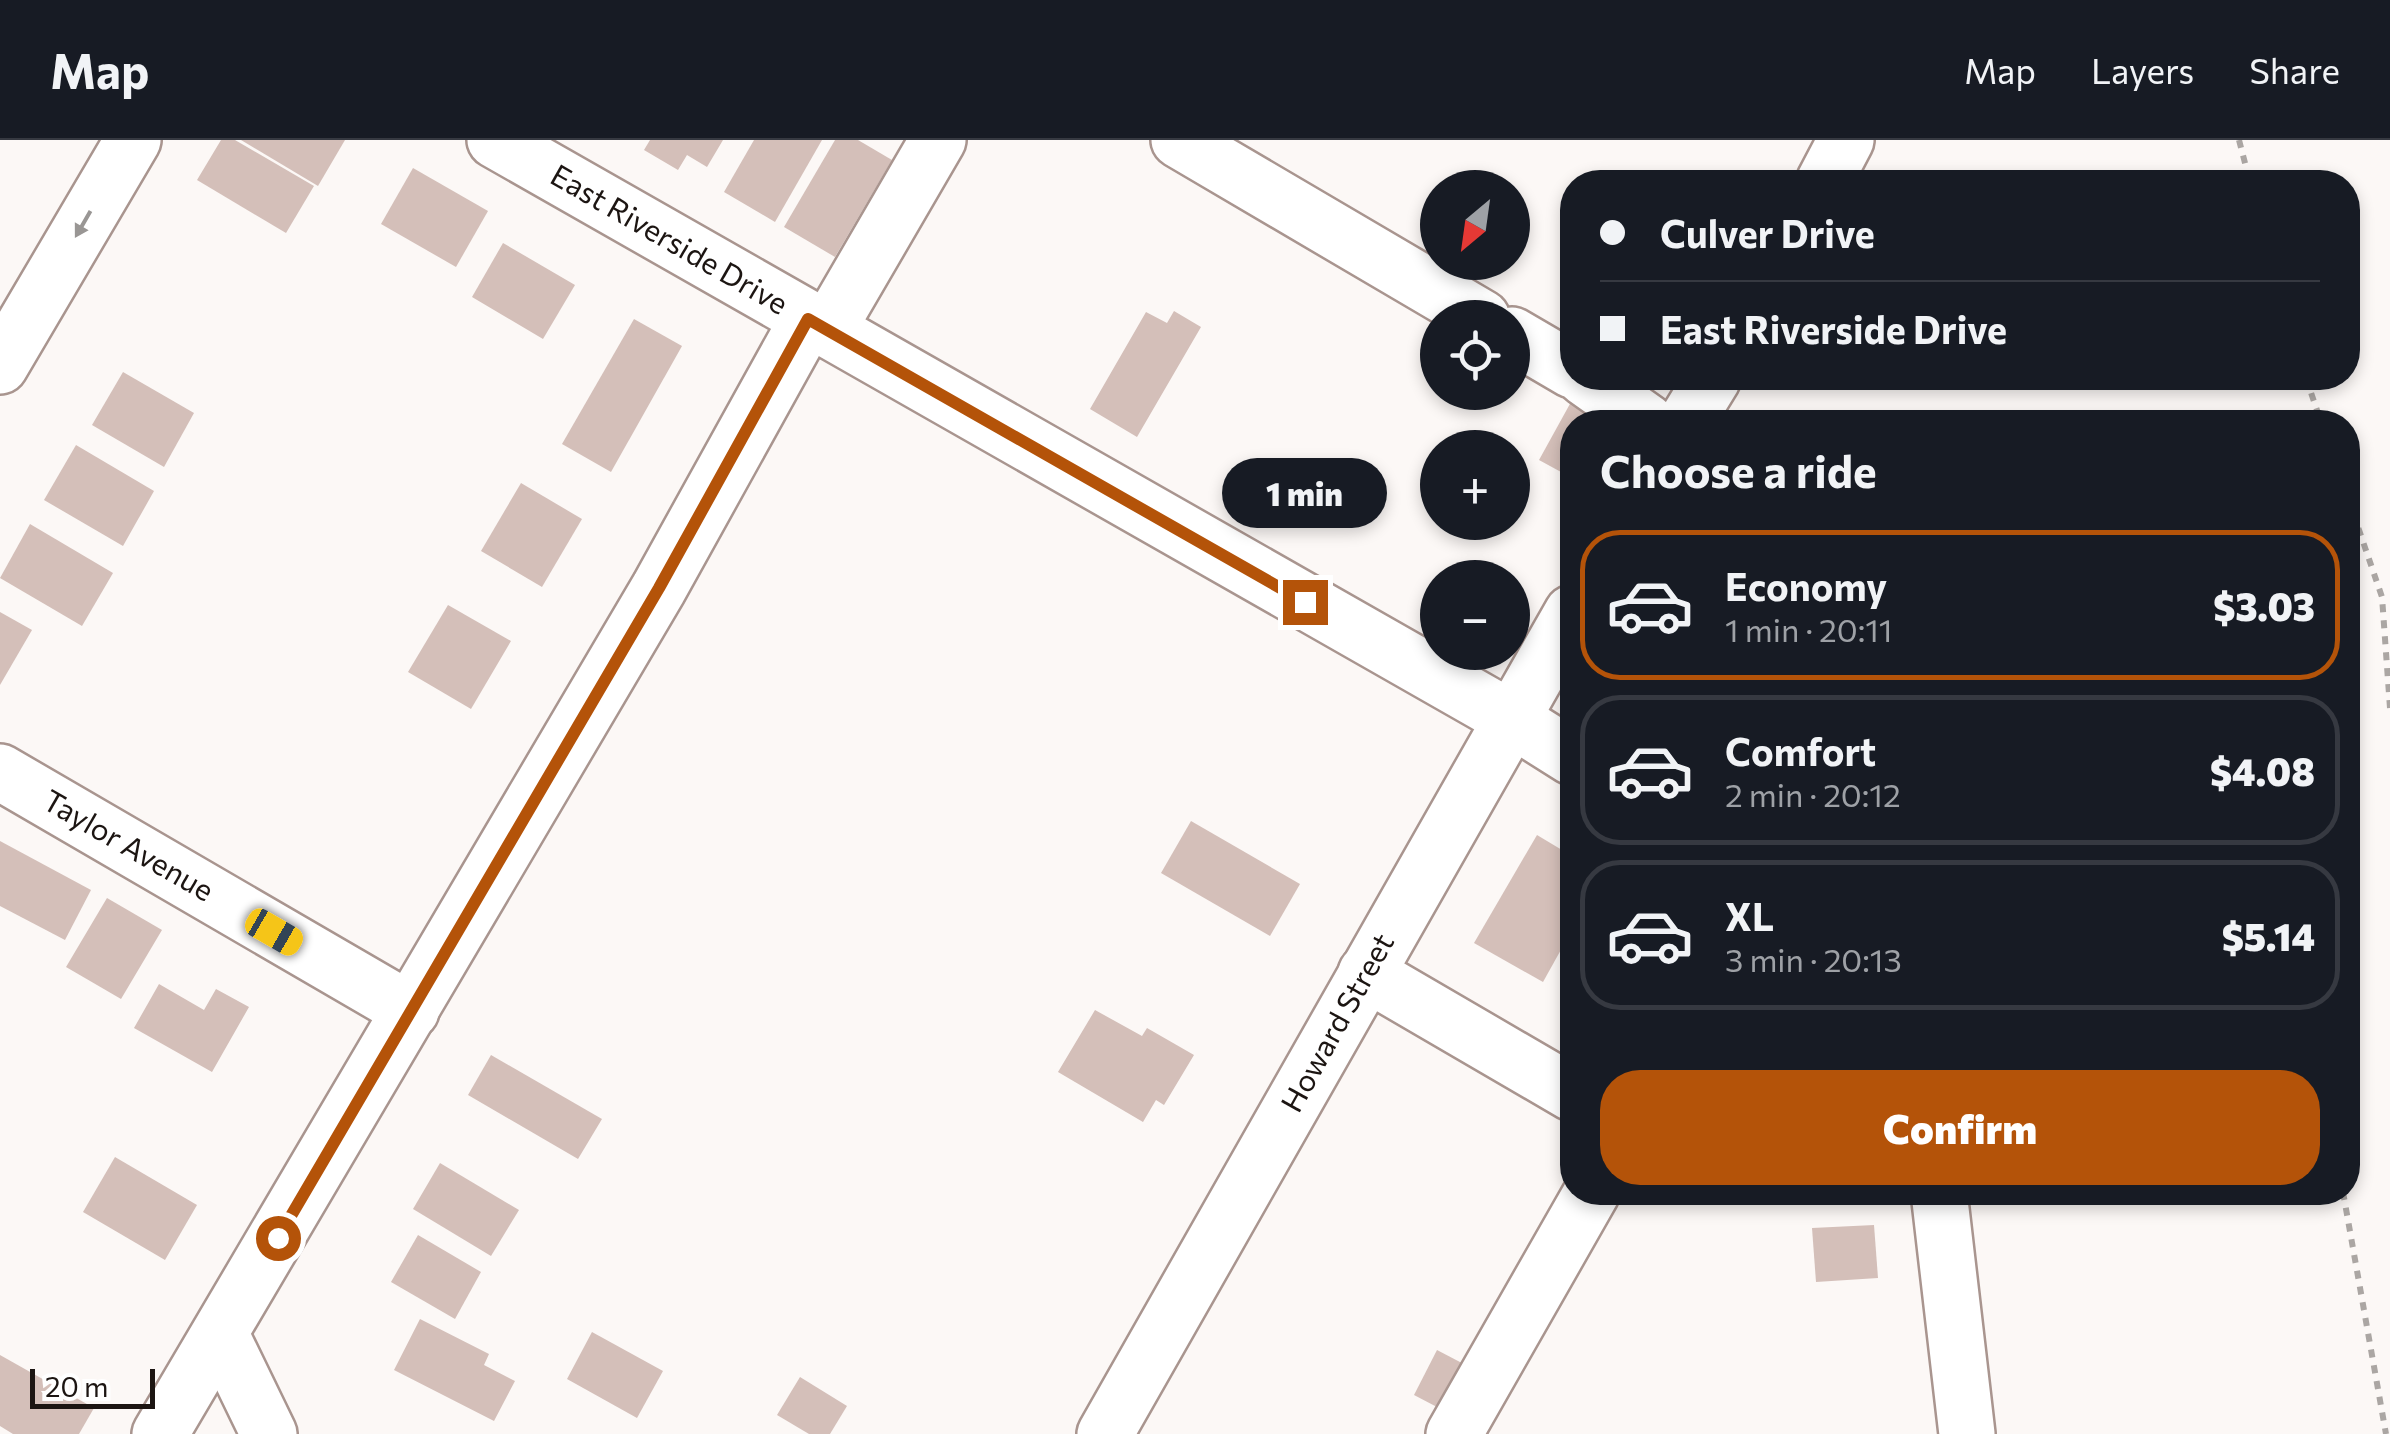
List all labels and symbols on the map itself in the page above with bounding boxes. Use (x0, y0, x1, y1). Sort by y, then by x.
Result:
street label: East Riverside Drive (545, 155, 795, 321)
north arrow (1420, 170, 1530, 280)
one-way arrow (75, 210, 92, 238)
callout: 1 min (1222, 457, 1388, 527)
route end (1283, 580, 1328, 625)
street label: Taylor Avenue (37, 780, 221, 908)
car (241, 904, 307, 960)
street label: Howard Street (1271, 926, 1400, 1118)
route start (256, 1216, 301, 1261)
scale bar (30, 1364, 155, 1408)

